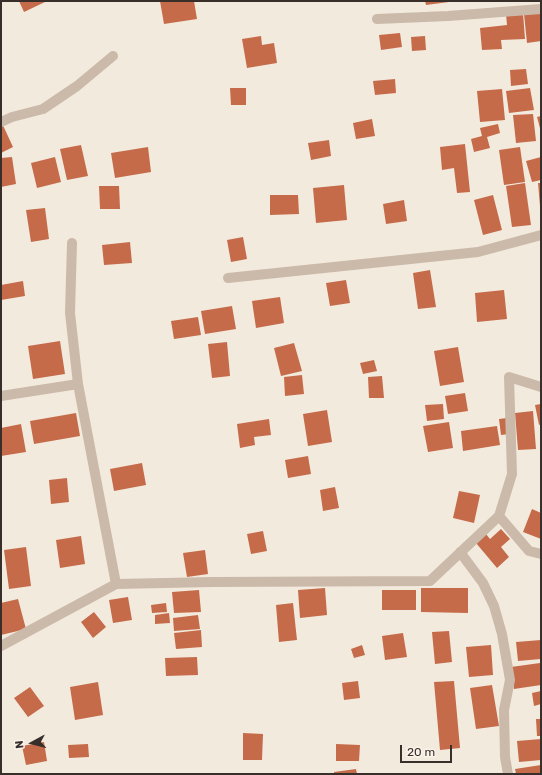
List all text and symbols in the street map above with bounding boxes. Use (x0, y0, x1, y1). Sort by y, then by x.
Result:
north arrow (12, 723, 52, 763)
scale bar (402, 737, 454, 763)
text: N (13, 740, 27, 749)
text: 20 m (407, 745, 435, 759)

